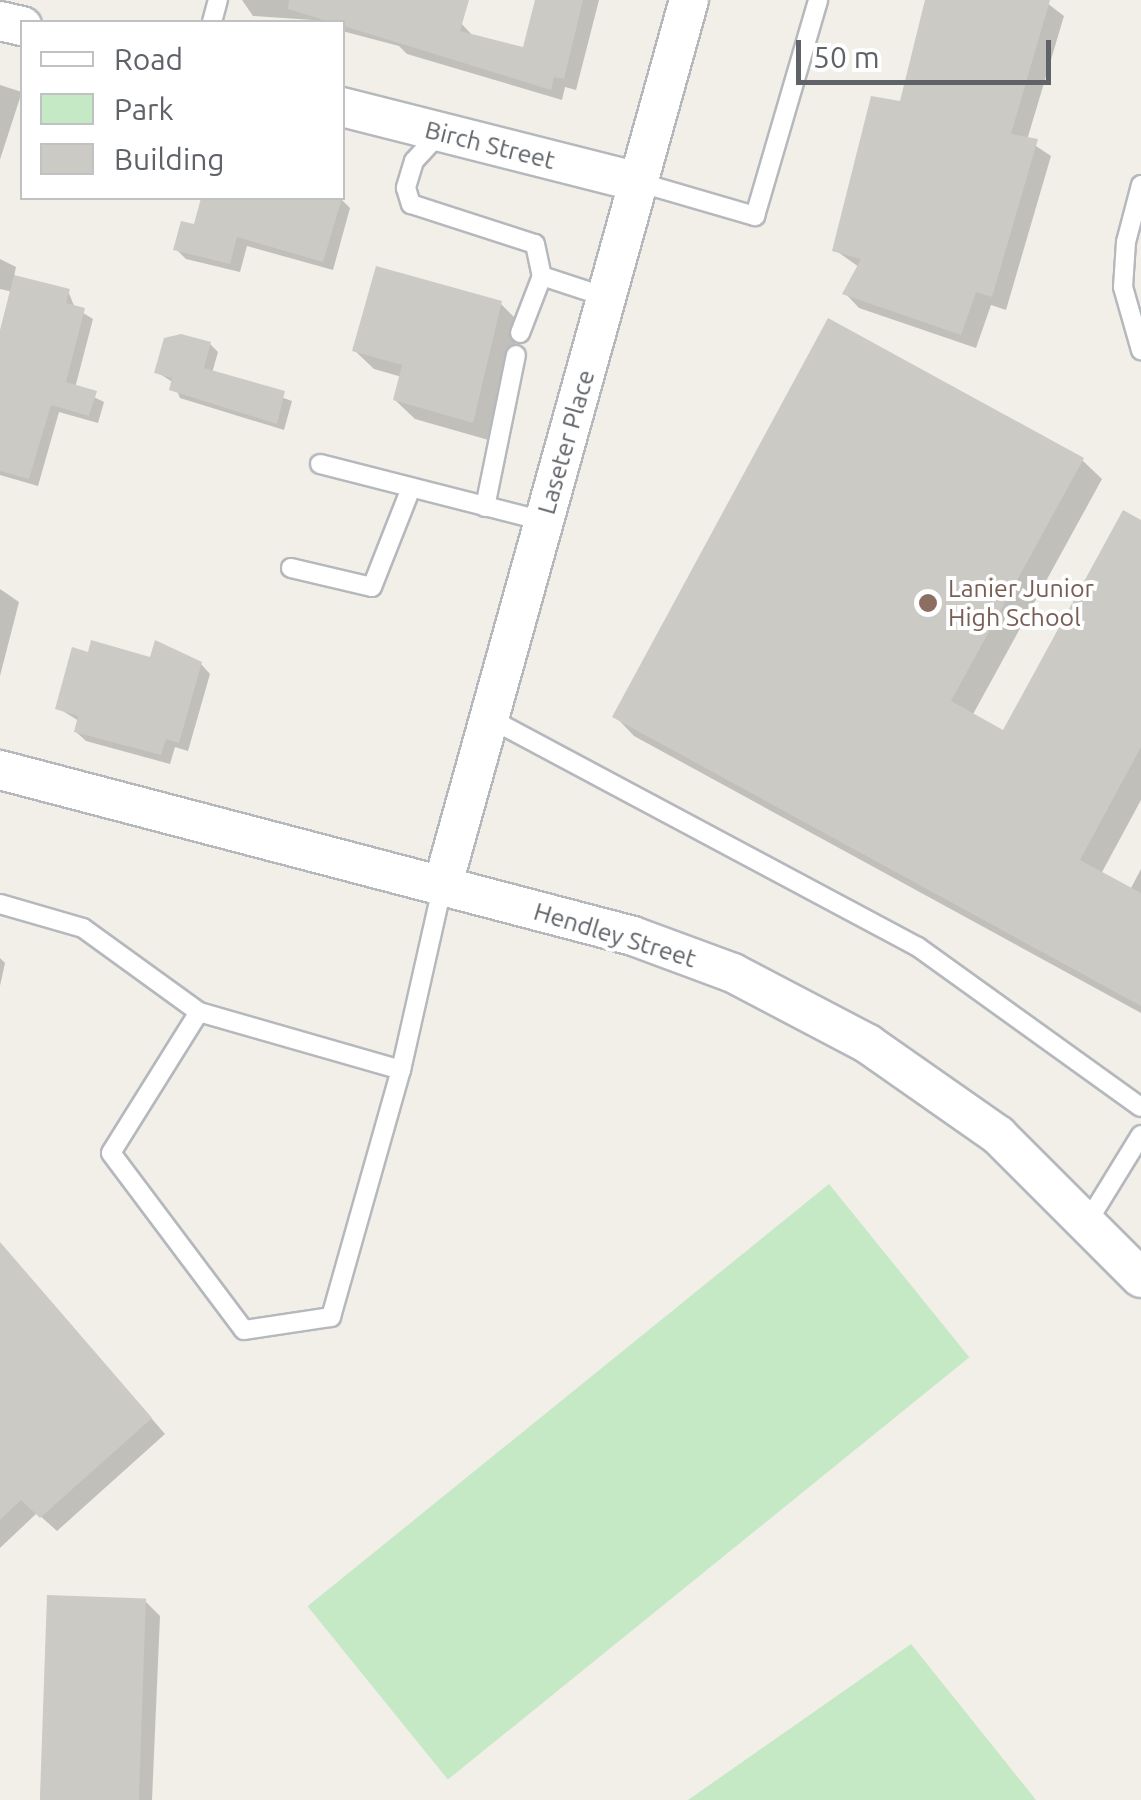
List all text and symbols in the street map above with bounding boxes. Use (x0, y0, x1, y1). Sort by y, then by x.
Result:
legend (20, 20, 345, 200)
scale bar (801, 20, 1056, 82)
text: 50 m (813, 40, 880, 74)
text: Road (114, 42, 183, 76)
text: Park (114, 92, 174, 126)
street label: Birch Street (422, 114, 558, 176)
text: Building (114, 142, 225, 176)
street label: Laseter Place (531, 366, 601, 518)
place label: Lanier Junior High School (948, 574, 1094, 633)
marker: Lanier Junior High School (917, 592, 939, 614)
street label: Hendley Street (530, 896, 700, 974)

